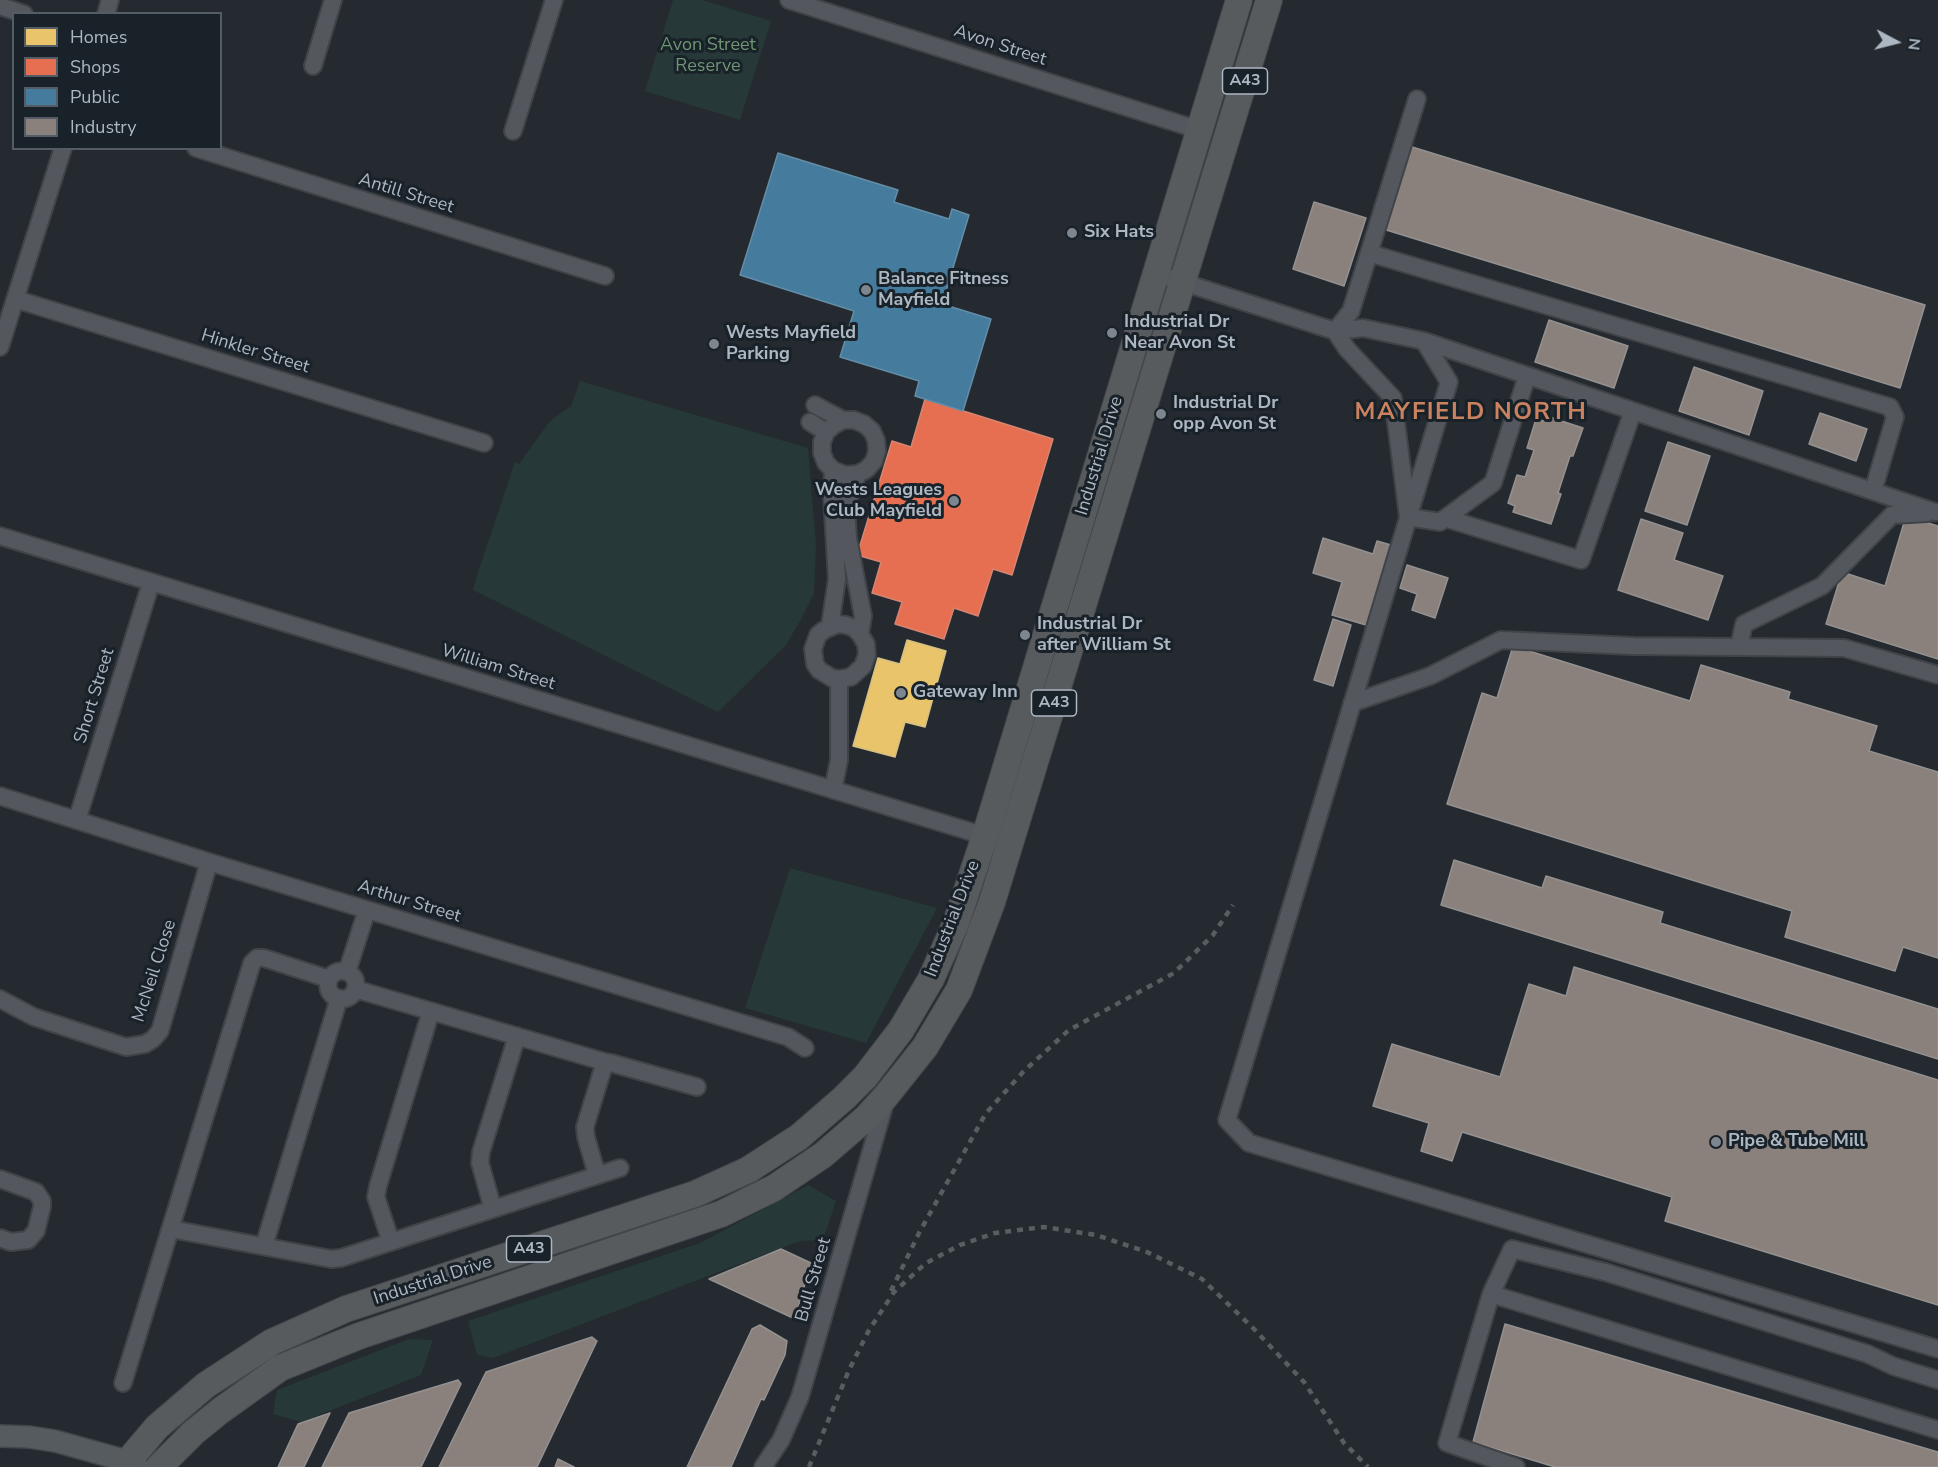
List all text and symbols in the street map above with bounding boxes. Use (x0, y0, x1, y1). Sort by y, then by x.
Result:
legend (12, 12, 222, 150)
north arrow (1866, 12, 1926, 72)
street label: Avon Street (951, 21, 1049, 71)
text: Homes (70, 25, 127, 49)
park label: Avon Street Reserve (660, 35, 756, 78)
text: N (1902, 37, 1926, 51)
text: Shops (70, 55, 120, 79)
road number: A43 (1222, 68, 1268, 94)
text: Public (70, 85, 120, 109)
text: Industry (70, 115, 137, 139)
street label: Antill Street (356, 169, 456, 219)
place label: Six Hats (1084, 222, 1154, 244)
marker: Six Hats (1065, 226, 1079, 240)
place label: Balance Fitness Mayfield (878, 269, 1009, 312)
marker: Balance Fitness Mayfield (859, 283, 873, 297)
place label: Industrial Dr Near Avon St (1124, 312, 1235, 354)
place label: Wests Mayfield Parking (726, 323, 856, 366)
street label: Hinkler Street (198, 325, 312, 379)
marker: Industrial Dr Near Avon St (1105, 326, 1119, 340)
marker: Wests Mayfield Parking (707, 337, 721, 351)
place label: Industrial Dr opp Avon St (1173, 393, 1278, 436)
street label: Industrial Drive (1072, 394, 1128, 518)
district label: MAYFIELD NORTH (1355, 399, 1587, 427)
marker: Industrial Dr opp Avon St (1154, 407, 1168, 421)
place label: Wests Leagues Club Mayfield (815, 480, 942, 522)
marker: Wests Leagues Club Mayfield (947, 494, 961, 508)
place label: Industrial Dr after William St (1037, 614, 1171, 656)
marker: Industrial Dr after William St (1018, 628, 1032, 642)
street label: William Street (439, 640, 557, 696)
street label: Short Street (70, 646, 120, 746)
place label: Gateway Inn (913, 682, 1018, 704)
marker: Gateway Inn (894, 686, 908, 700)
road number: A43 (1032, 690, 1076, 716)
street label: Industrial Drive (921, 858, 985, 980)
street label: Arthur Street (355, 876, 463, 928)
street label: McNeil Close (128, 917, 182, 1025)
place label: Pipe & Tube Mill (1728, 1131, 1865, 1153)
marker: Pipe & Tube Mill (1709, 1135, 1723, 1149)
street label: Bull Street (792, 1235, 836, 1325)
road number: A43 (506, 1236, 552, 1262)
street label: Industrial Drive (371, 1252, 495, 1310)

